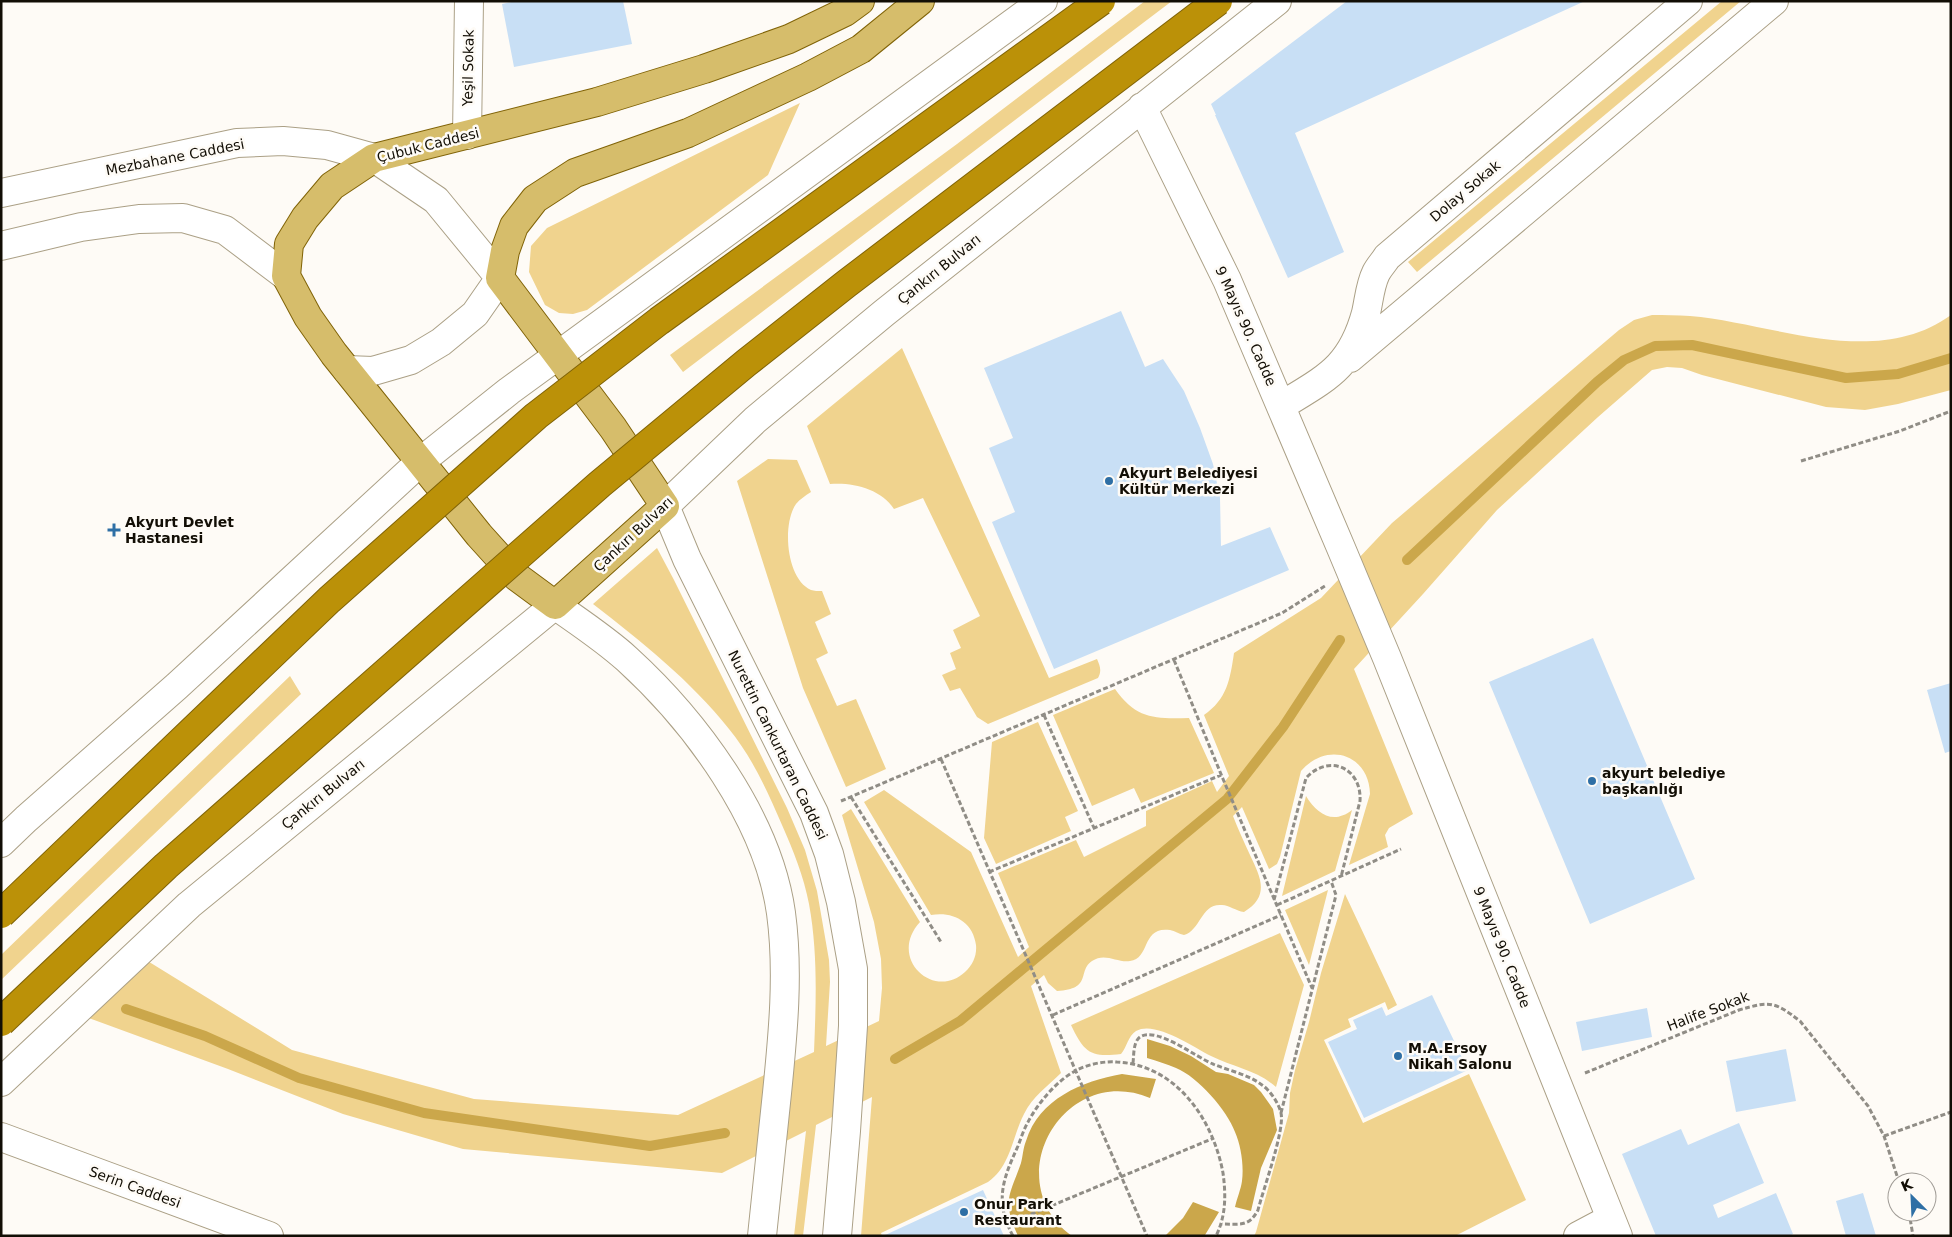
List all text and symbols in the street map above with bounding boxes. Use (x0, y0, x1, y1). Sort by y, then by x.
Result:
street label: Yeşil Sokak (459, 29, 477, 108)
street label: Çubuk Caddesi (375, 125, 481, 165)
street label: Mezbahane Caddesi (104, 136, 246, 178)
street label: Dolay Sokak (1427, 156, 1504, 225)
street label: Çankırı Bulvarı (894, 231, 984, 307)
street label: 9 Mayıs 90. Cadde (1212, 264, 1280, 388)
place label: Akyurt Belediyesi Kültür Merkezi (1119, 465, 1258, 497)
marker: Akyurt Belediyesi Kültür Merkezi (1103, 475, 1115, 487)
street label: Çankırı Bulvarı (590, 493, 676, 575)
place label: Akyurt Devlet Hastanesi (125, 514, 234, 546)
marker: Akyurt Devlet Hastanesi (107, 523, 121, 537)
street label: Nurettin Cankurtaran Caddesi (725, 648, 831, 842)
street label: Çankırı Bulvarı (278, 756, 368, 832)
place label: akyurt belediye başkanlığı (1602, 765, 1726, 797)
marker: akyurt belediye başkanlığı (1586, 775, 1598, 787)
street label: 9 Mayıs 90. Cadde (1470, 884, 1534, 1010)
street label: Halife Sokak (1665, 988, 1752, 1034)
place label: M.A.Ersoy Nikah Salonu (1408, 1040, 1512, 1072)
marker: M.A.Ersoy Nikah Salonu (1392, 1050, 1404, 1062)
street label: Serin Caddesi (87, 1163, 183, 1211)
north arrow (1887, 1172, 1937, 1222)
text: K (1898, 1175, 1916, 1195)
place label: Onur Park Restaurant (974, 1196, 1062, 1228)
marker: Onur Park Restaurant (958, 1206, 970, 1218)

